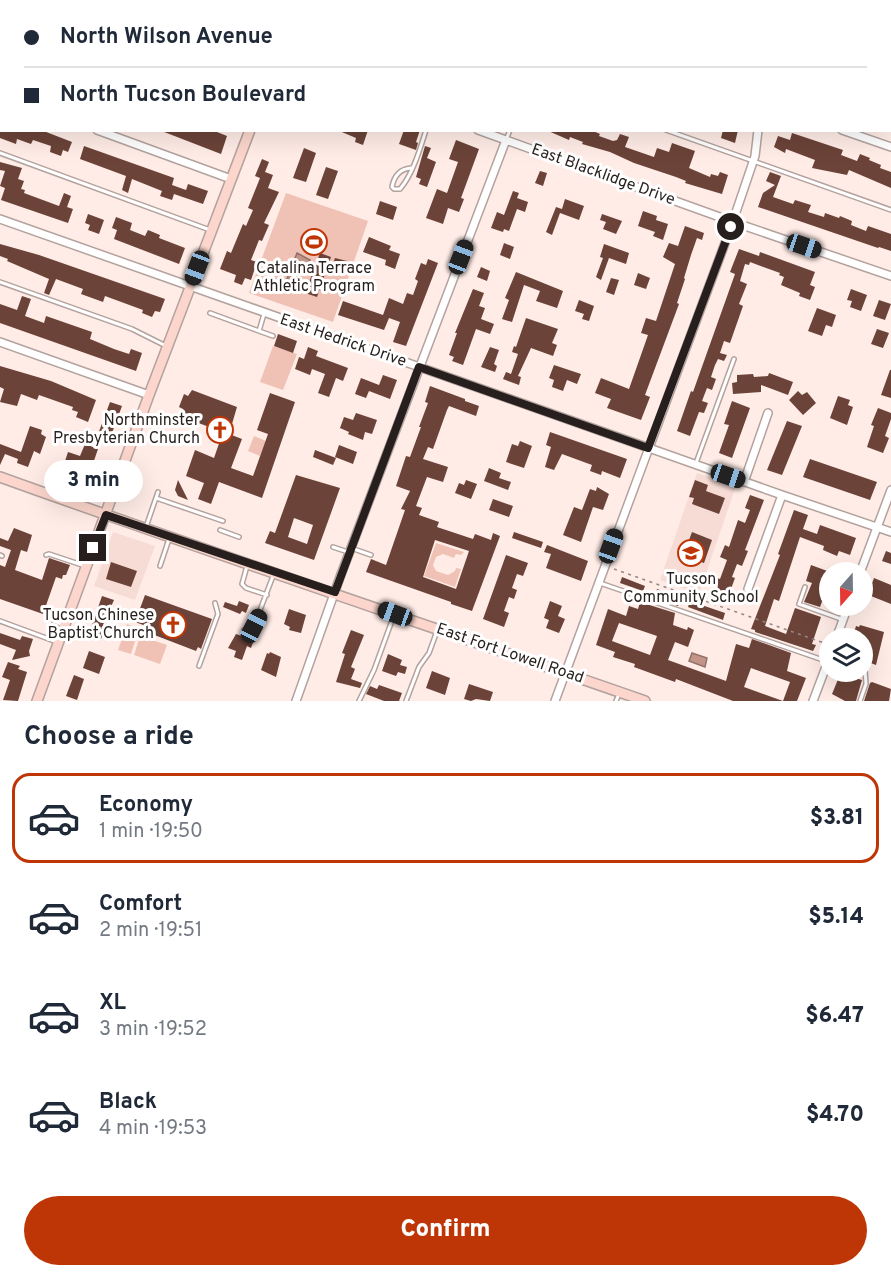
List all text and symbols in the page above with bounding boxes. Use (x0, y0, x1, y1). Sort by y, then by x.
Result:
text: North Wilson Avenue (60, 24, 273, 51)
text: North Tucson Boulevard (60, 82, 306, 109)
street label: East Blacklidge Drive (528, 140, 678, 210)
route start (717, 213, 744, 240)
sports icon: Catalina Terrace Athletic Program (299, 227, 329, 257)
car (784, 232, 824, 260)
car (446, 237, 476, 277)
car (182, 248, 212, 288)
place label: Catalina Terrace Athletic Program (253, 259, 375, 297)
street label: East Hedrick Drive (277, 310, 409, 372)
place label: Northminster Presbyterian Church (53, 411, 200, 449)
church icon: Northminster Presbyterian Church (205, 415, 235, 445)
callout: 3 min (44, 461, 142, 503)
car (708, 462, 748, 490)
text: 3 min (67, 468, 120, 494)
car (596, 526, 626, 566)
route end (79, 534, 106, 561)
school or university icon: Tucson Community School (676, 538, 706, 568)
north arrow (819, 562, 873, 616)
map controls (819, 562, 873, 682)
place label: Tucson Community School (623, 570, 759, 608)
car (375, 599, 415, 629)
place label: Tucson Chinese Baptist Church (43, 606, 154, 644)
car (238, 606, 270, 646)
church icon: Tucson Chinese Baptist Church (158, 610, 188, 640)
street label: East Fort Lowell Road (434, 619, 586, 689)
button: layers (819, 628, 873, 682)
text: Choose a ride (24, 720, 194, 754)
icon: car (27, 791, 81, 845)
text: Economy (99, 792, 193, 819)
text: $3.81 (810, 805, 864, 832)
text: 1 min · 19:50 (99, 819, 203, 845)
icon: car (27, 890, 81, 944)
text: Comfort (99, 891, 182, 918)
text: $5.14 (808, 904, 864, 931)
text: 2 min · 19:51 (99, 918, 202, 944)
icon: car (27, 989, 81, 1043)
text: XL (99, 990, 126, 1017)
text: $6.47 (805, 1003, 864, 1030)
text: 3 min · 19:52 (99, 1017, 207, 1043)
icon: car (27, 1088, 81, 1142)
text: Black (99, 1089, 157, 1116)
text: $4.70 (806, 1102, 864, 1129)
text: 4 min · 19:53 (99, 1116, 207, 1142)
button: Confirm (24, 1196, 867, 1265)

